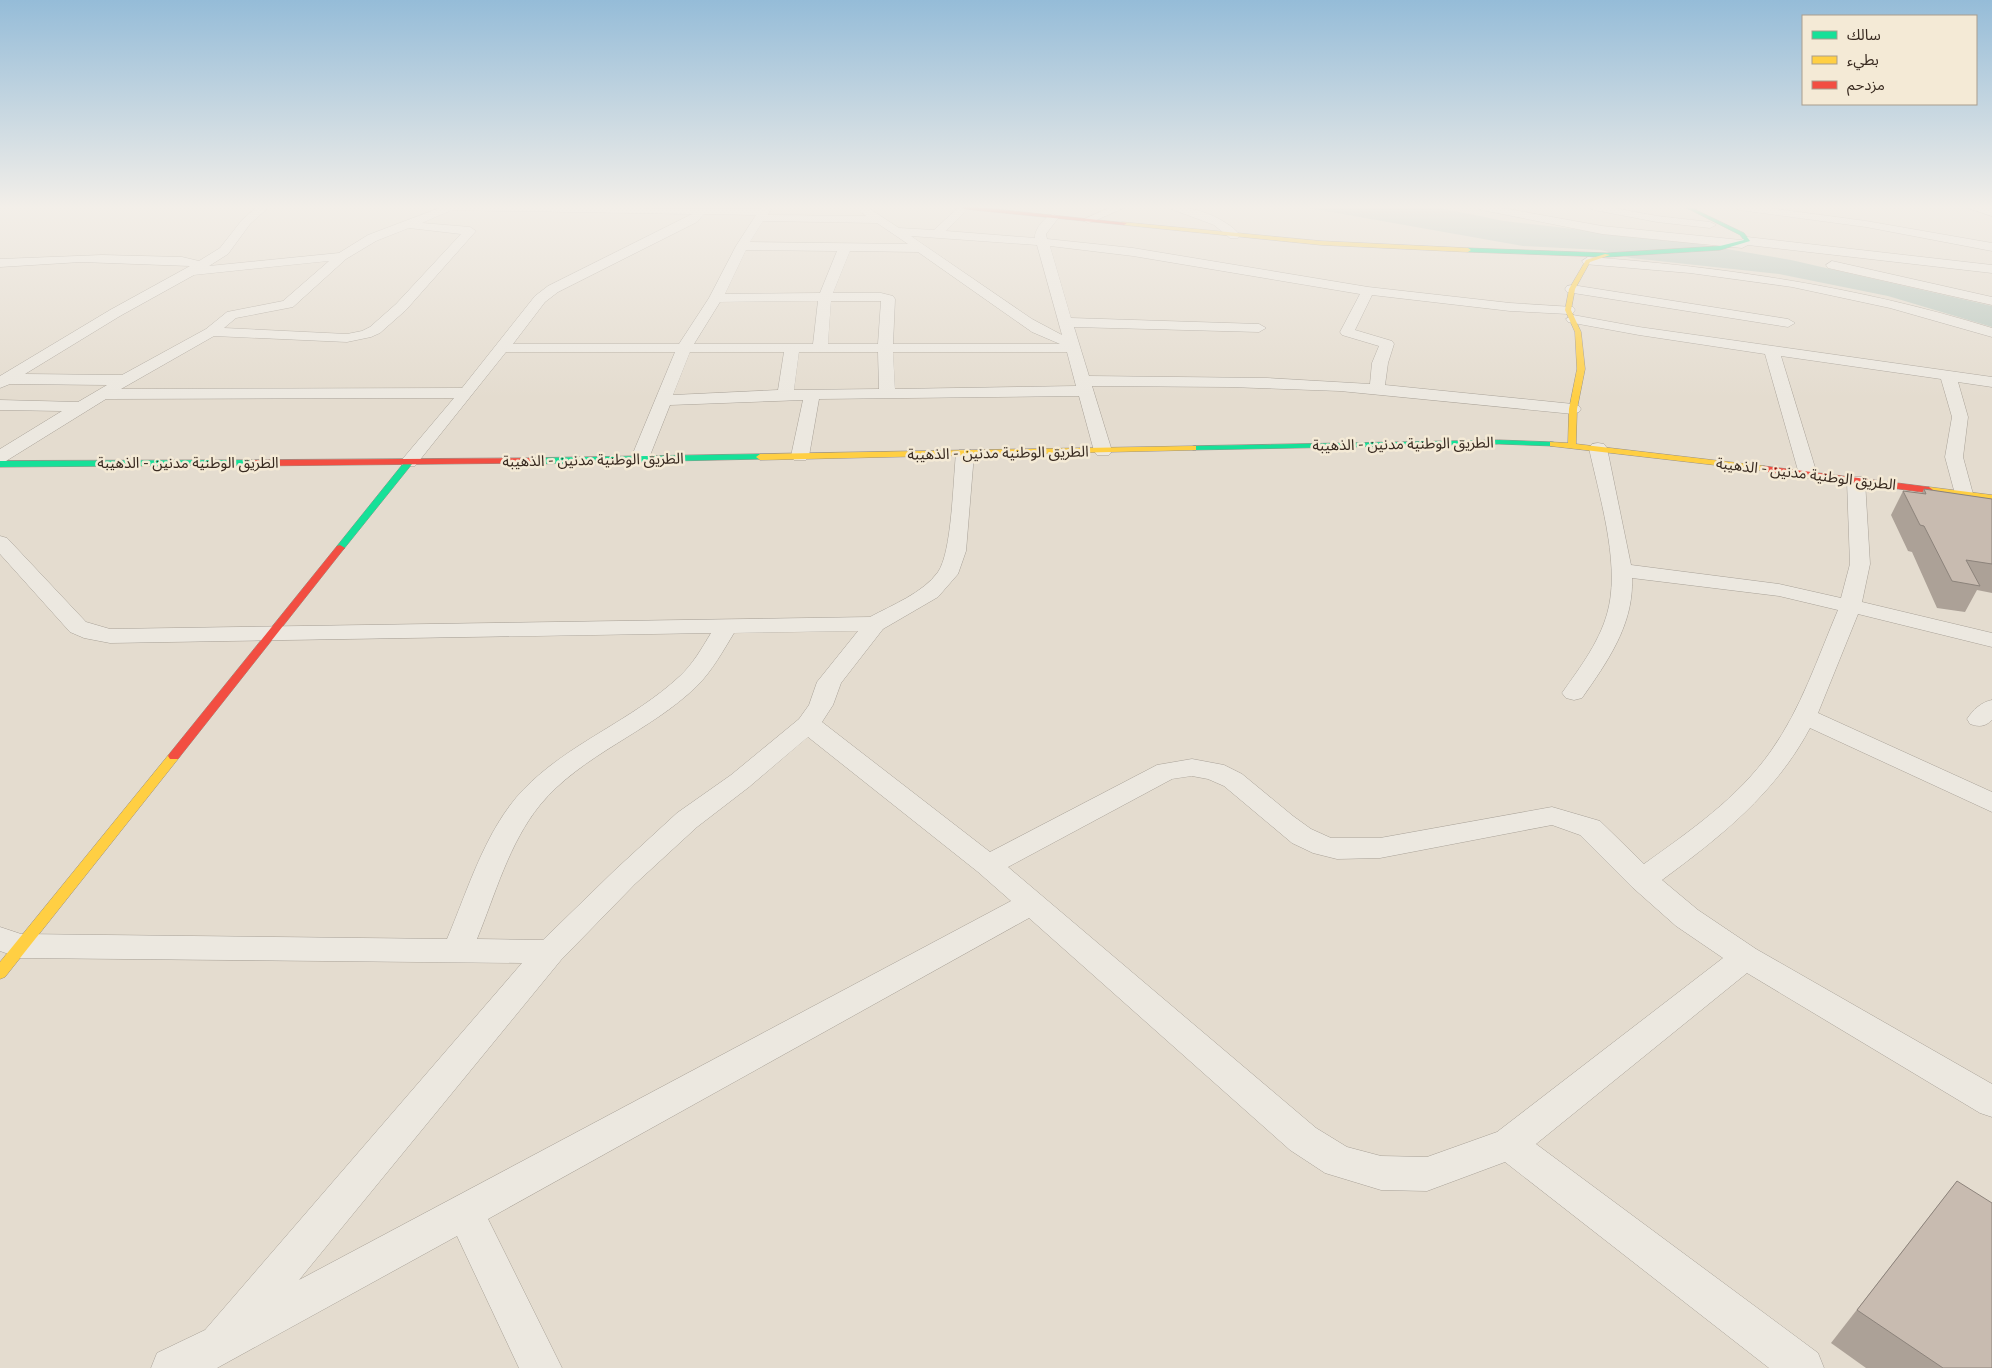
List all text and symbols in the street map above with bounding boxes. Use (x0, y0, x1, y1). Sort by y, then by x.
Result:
legend (1802, 15, 1977, 105)
text: سالك (1847, 25, 1881, 44)
text: بطيء (1847, 50, 1879, 71)
text: مزدحم (1847, 75, 1885, 96)
street label: الطريق الوطنية مدنين - الذهيبة (1312, 432, 1494, 456)
street label: الطريق الوطنية مدنين - الذهيبة (907, 441, 1089, 465)
street label: الطريق الوطنية مدنين - الذهيبة (502, 448, 684, 472)
street label: الطريق الوطنية مدنين - الذهيبة (97, 453, 279, 473)
street label: الطريق الوطنية مدنين - الذهيبة (1715, 453, 1897, 495)

